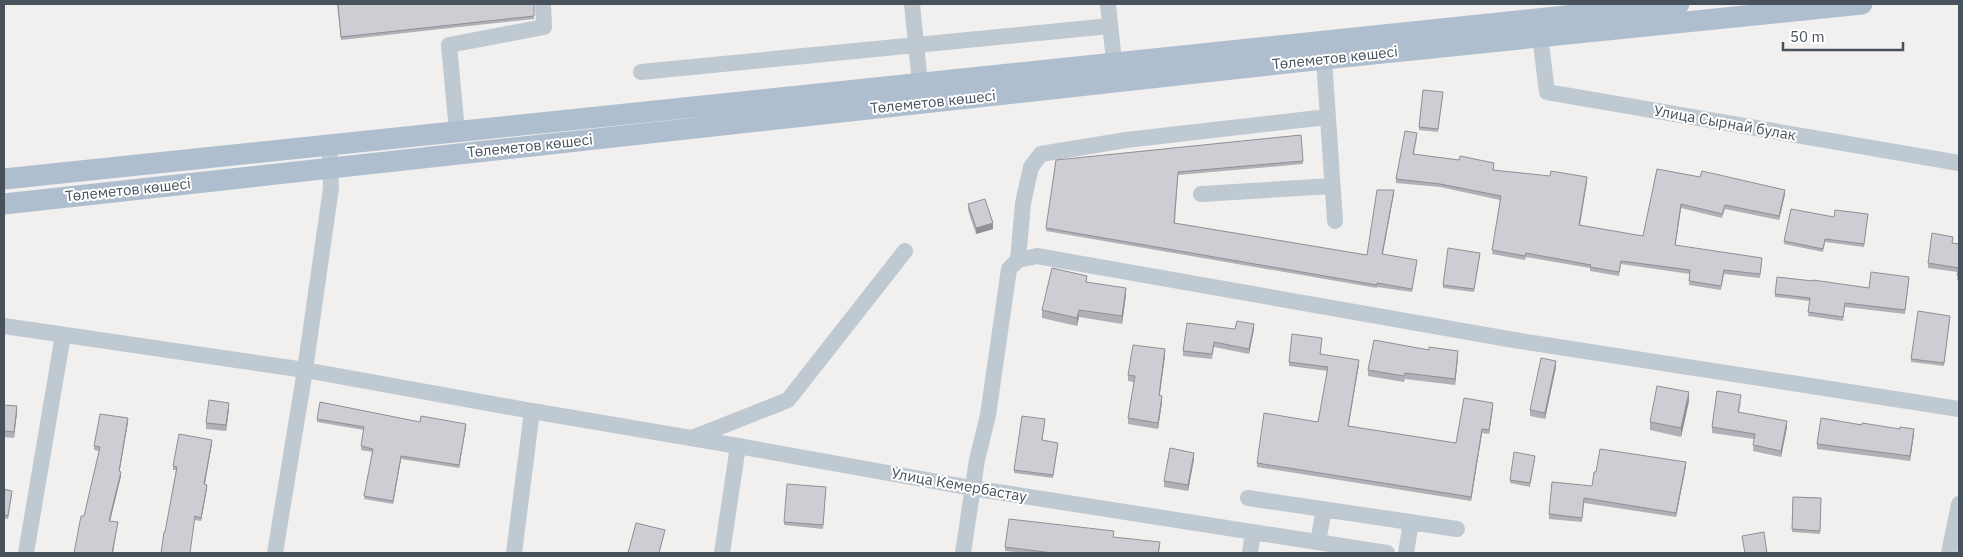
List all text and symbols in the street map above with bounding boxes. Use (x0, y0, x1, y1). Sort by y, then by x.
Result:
scale bar (1783, 20, 1903, 52)
text: 50 m (1790, 27, 1825, 46)
street label: Төлеметов көшесі (1271, 41, 1399, 74)
street label: Төлеметов көшесі (869, 85, 997, 118)
street label: Улица Сырнай булак (1652, 101, 1798, 144)
street label: Төлеметов көшесі (466, 129, 594, 162)
street label: Төлеметов көшесі (64, 173, 192, 206)
street label: Улица Кемербастау (890, 463, 1029, 506)

